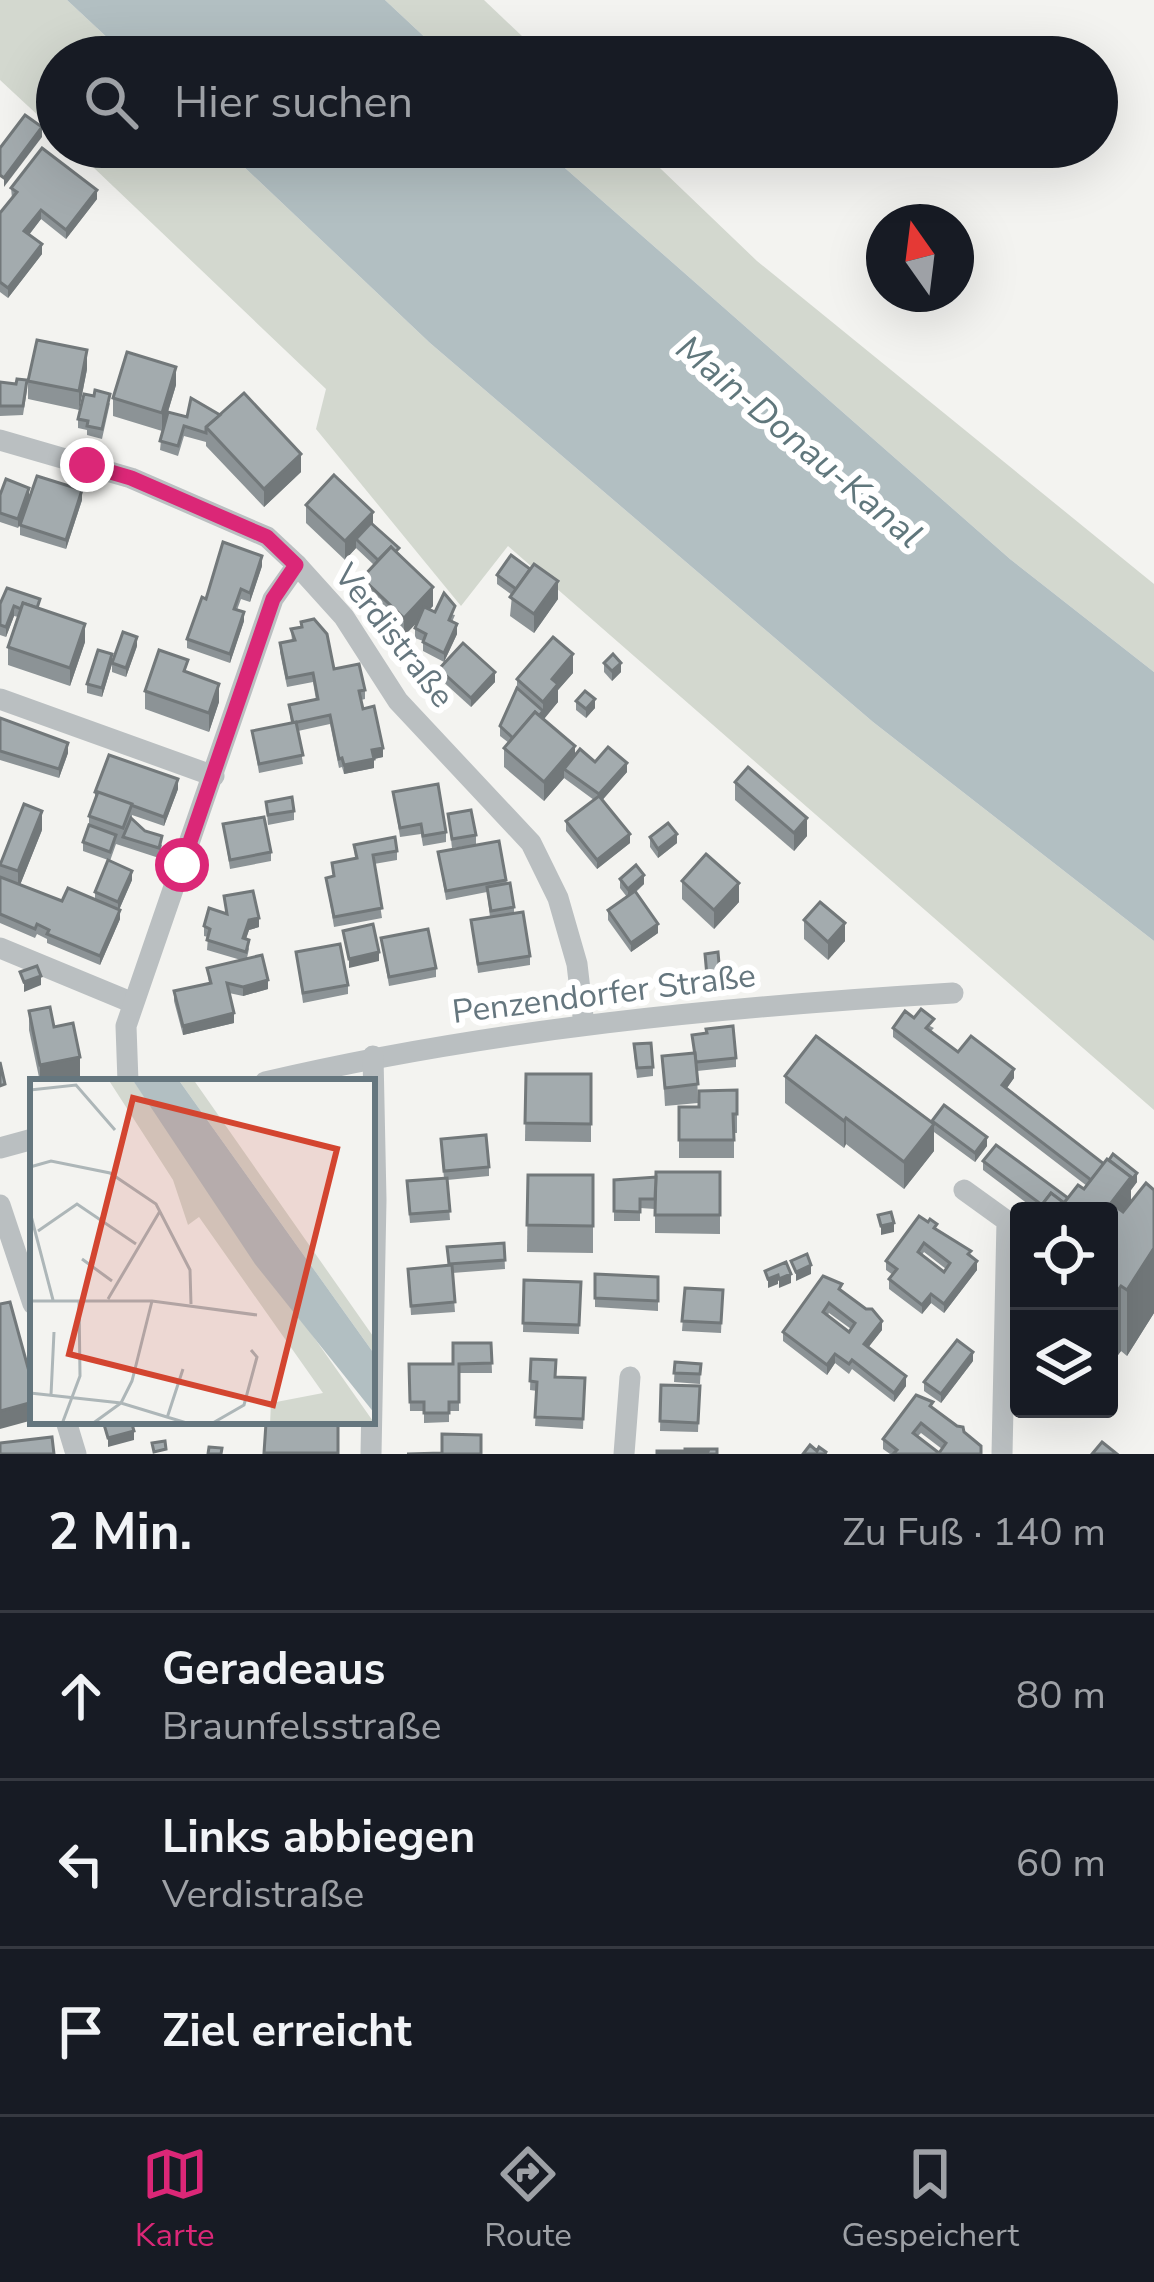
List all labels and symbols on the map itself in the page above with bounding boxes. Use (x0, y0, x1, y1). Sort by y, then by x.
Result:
north arrow (866, 204, 974, 312)
water label: Main-Donau-Kanal (666, 324, 932, 560)
route end (60, 438, 114, 492)
street label: Verdistraße (323, 554, 464, 717)
route start (155, 838, 209, 892)
street label: Penzendorfer Straße (450, 953, 758, 1035)
inset map (30, 1079, 375, 1424)

